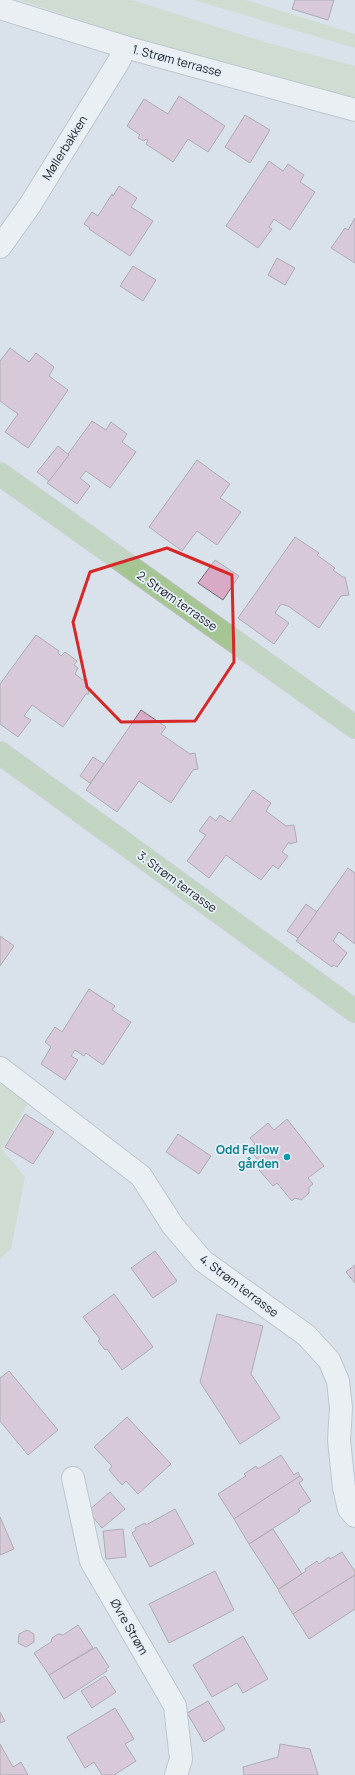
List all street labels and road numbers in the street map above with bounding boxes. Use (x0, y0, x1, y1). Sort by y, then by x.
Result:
street label: 1. Strøm terrasse (130, 40, 224, 81)
street label: Møllerbakken (38, 112, 91, 183)
street label: 2. Strøm terrasse (134, 566, 221, 635)
street label: 3. Strøm terrasse (134, 847, 220, 916)
street label: 4. Strøm terrasse (196, 1250, 282, 1321)
street label: Øvre Strøm (107, 1596, 152, 1658)

